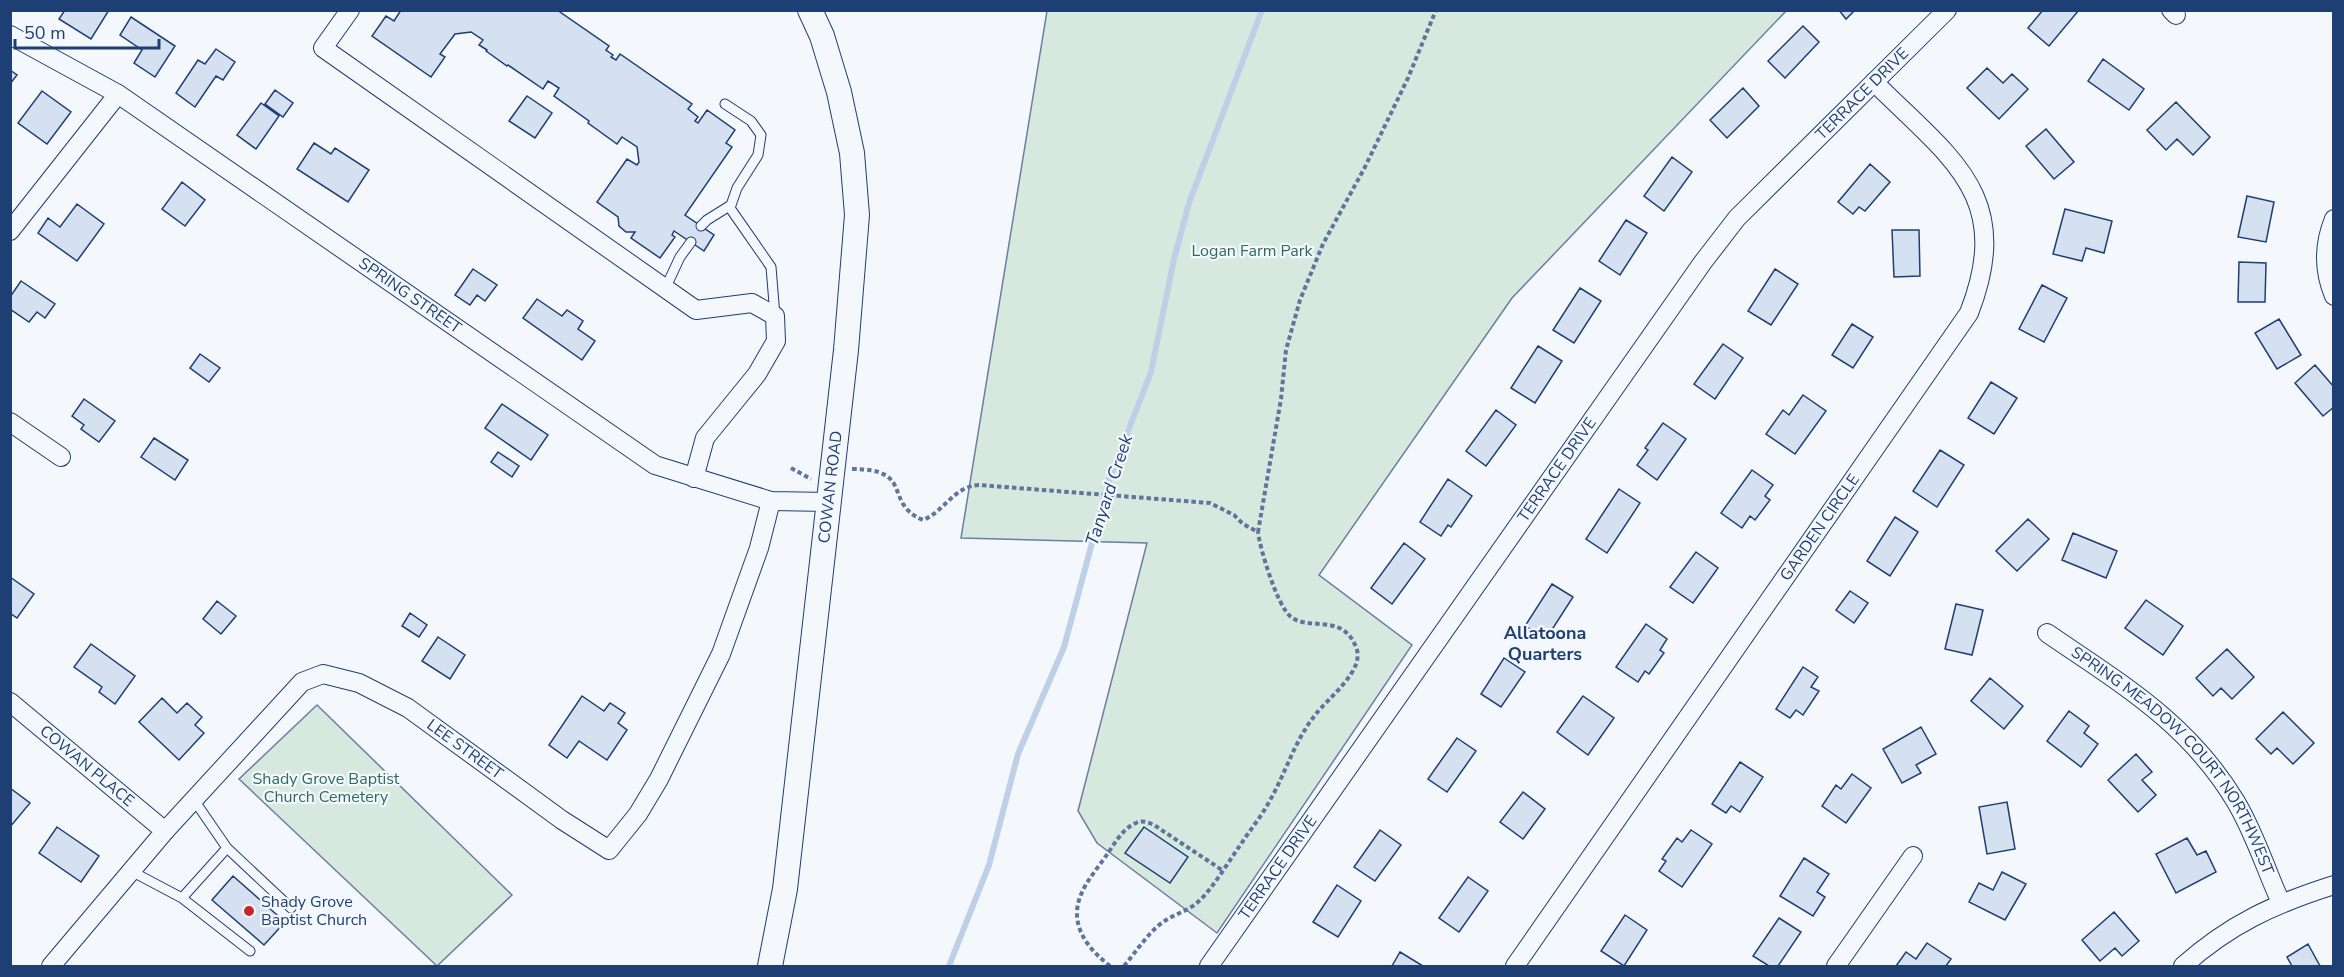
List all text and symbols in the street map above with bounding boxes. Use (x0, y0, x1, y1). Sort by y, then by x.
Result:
scale bar (15, 12, 159, 50)
text: 50 m (24, 21, 66, 45)
street label: TERRACE DRIVE (1811, 43, 1914, 145)
park label: Logan Farm Park (1192, 240, 1313, 262)
street label: SPRING STREET (354, 252, 466, 339)
street label: TERRACE DRIVE (1513, 413, 1601, 527)
street label: COWAN ROAD (813, 430, 848, 544)
water label: Tanyard Creek (1080, 430, 1139, 549)
street label: GARDEN CIRCLE (1775, 470, 1865, 585)
district label: Allatoona Quarters (1504, 621, 1586, 666)
street label: SPRING MEADOW COURT NORTHWEST (2067, 641, 2279, 878)
street label: LEE STREET (422, 714, 508, 785)
street label: COWAN PLACE (35, 720, 139, 812)
park label: Shady Grove Baptist Church Cemetery (253, 768, 400, 808)
street label: TERRACE DRIVE (1234, 811, 1322, 924)
place label: Shady Grove Baptist Church (261, 891, 367, 931)
marker: Shady Grove Baptist Church (242, 904, 256, 918)

